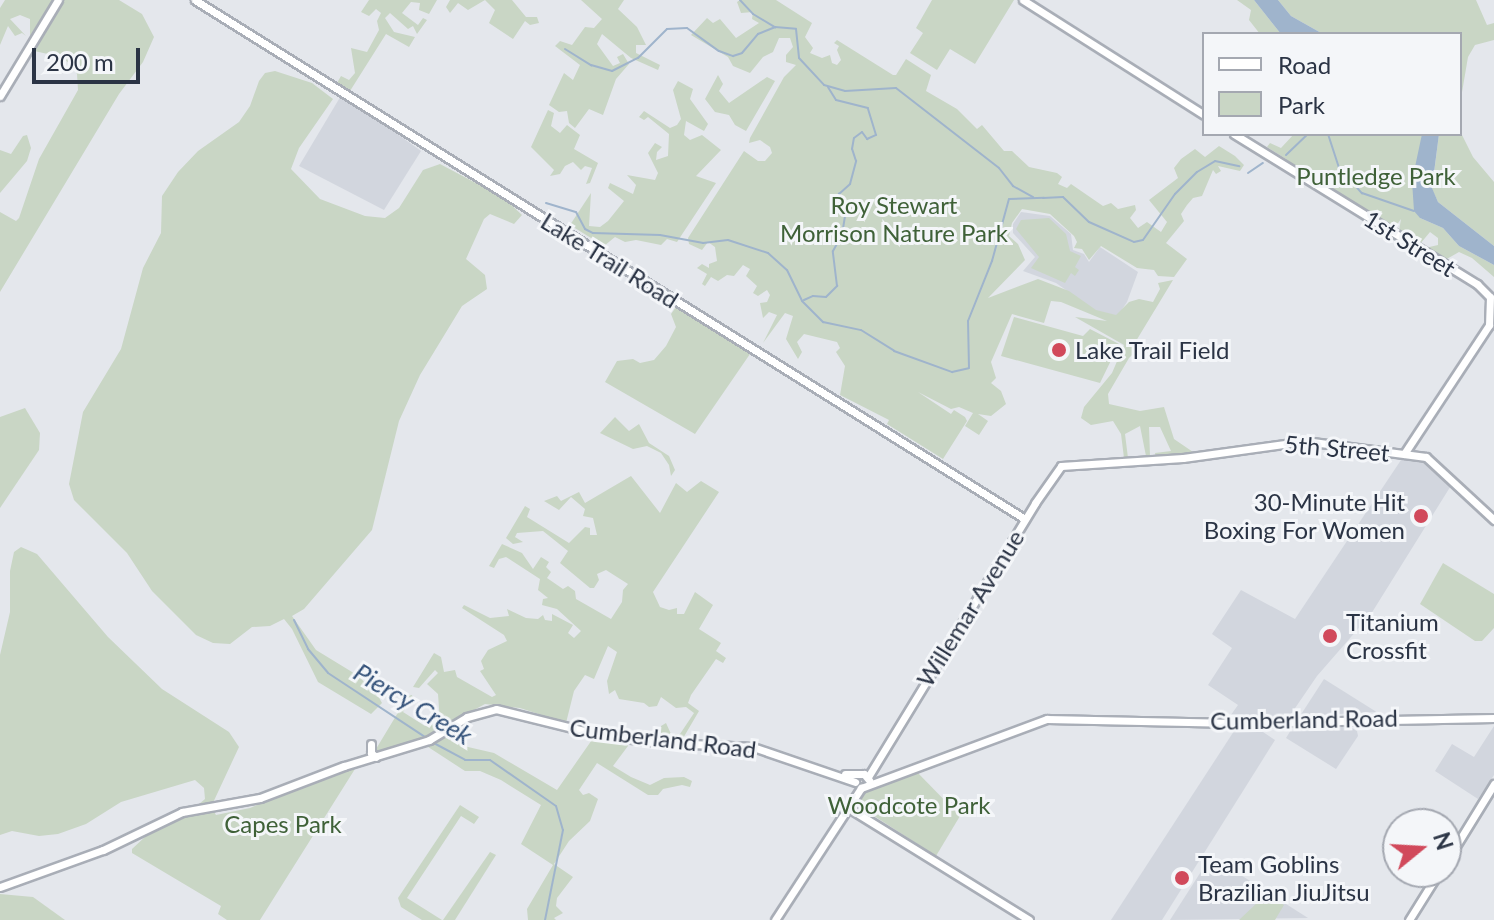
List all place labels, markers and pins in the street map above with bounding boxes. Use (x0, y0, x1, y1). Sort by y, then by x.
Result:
place label: Lake Trail Field (1075, 336, 1230, 364)
marker: Lake Trail Field (1050, 341, 1068, 359)
place label: 30-Minute Hit Boxing For Women (1203, 488, 1405, 544)
marker: 30-Minute Hit Boxing For Women (1412, 507, 1430, 525)
place label: Titanium Crossfit (1346, 608, 1439, 664)
marker: Titanium Crossfit (1321, 627, 1339, 645)
place label: Team Goblins Brazilian JiuJitsu (1198, 850, 1370, 906)
marker: Team Goblins Brazilian JiuJitsu (1173, 869, 1191, 887)

